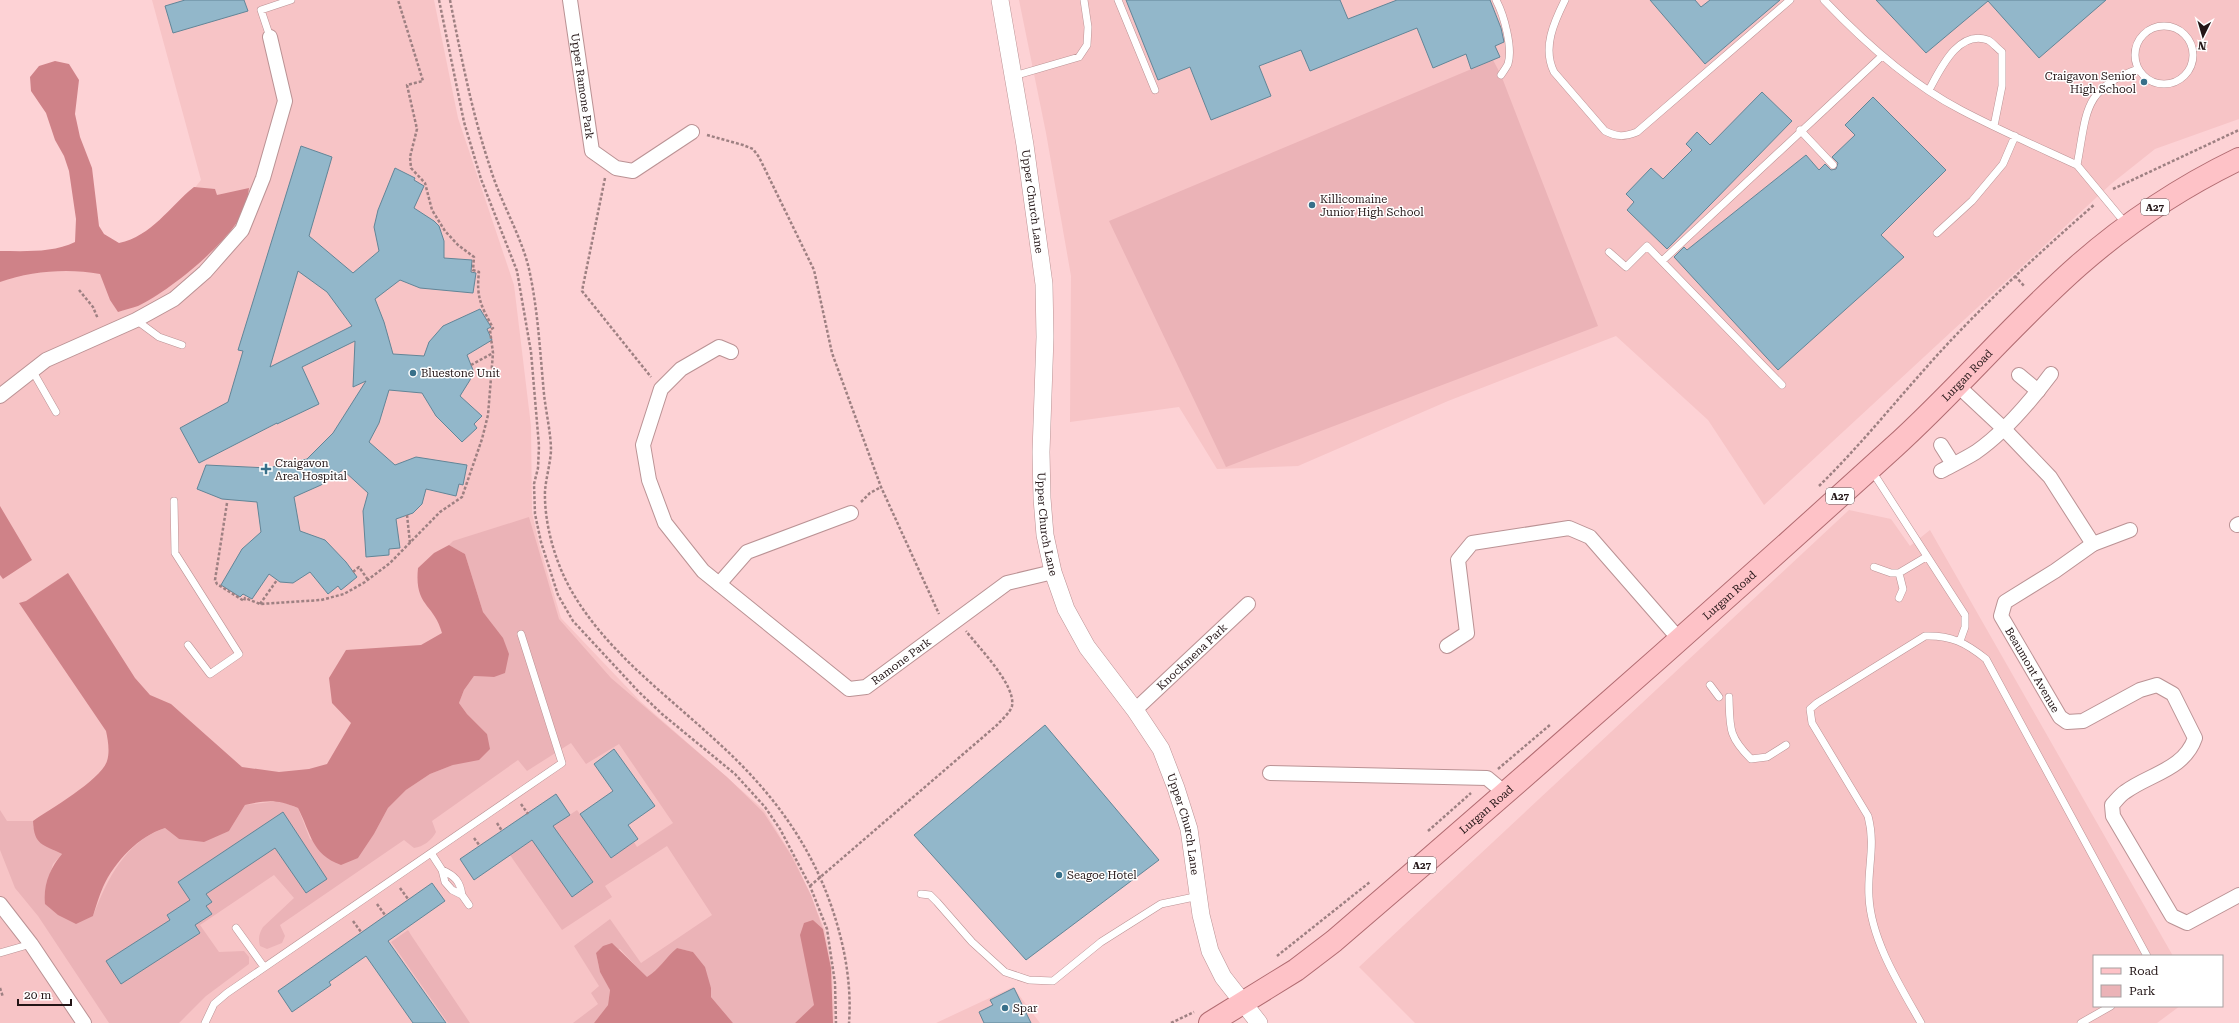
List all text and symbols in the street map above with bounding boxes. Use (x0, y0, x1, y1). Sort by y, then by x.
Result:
north arrow (2183, 16, 2223, 56)
street label: Upper Ramone Park (568, 32, 597, 140)
text: N (2197, 39, 2207, 52)
place label: Craigavon Senior High School (2045, 70, 2137, 96)
marker: Craigavon Senior High School (2139, 77, 2149, 87)
street label: Upper Church Lane (1019, 149, 1046, 254)
place label: Killicomaine Junior High School (1320, 193, 1424, 219)
road number: A27 (2141, 199, 2169, 215)
marker: Killicomaine Junior High School (1307, 200, 1317, 210)
street label: Lurgan Road (1939, 347, 1995, 404)
place label: Bluestone Unit (421, 367, 500, 380)
marker: Bluestone Unit (408, 368, 418, 378)
place label: Craigavon Area Hospital (275, 457, 348, 483)
marker: Craigavon Area Hospital (260, 463, 272, 475)
street label: Upper Church Lane (1035, 472, 1060, 578)
road number: A27 (1826, 488, 1854, 504)
street label: Lurgan Road (1700, 568, 1759, 622)
street label: Knockmena Park (1154, 621, 1230, 693)
street label: Beaumont Avenue (2003, 625, 2062, 715)
street label: Ramone Park (869, 635, 933, 687)
street label: Upper Church Lane (1164, 771, 1202, 876)
street label: Lurgan Road (1457, 783, 1516, 836)
road number: A27 (1408, 857, 1436, 873)
place label: Seagoe Hotel (1067, 869, 1137, 882)
marker: Seagoe Hotel (1054, 870, 1064, 880)
legend (2093, 955, 2223, 1007)
text: Road (2129, 964, 2159, 978)
scale bar (18, 981, 71, 1007)
text: Park (2129, 984, 2156, 998)
text: 20 m (24, 988, 51, 1002)
place label: Spar (1013, 1002, 1038, 1015)
marker: Spar (1000, 1003, 1010, 1013)

